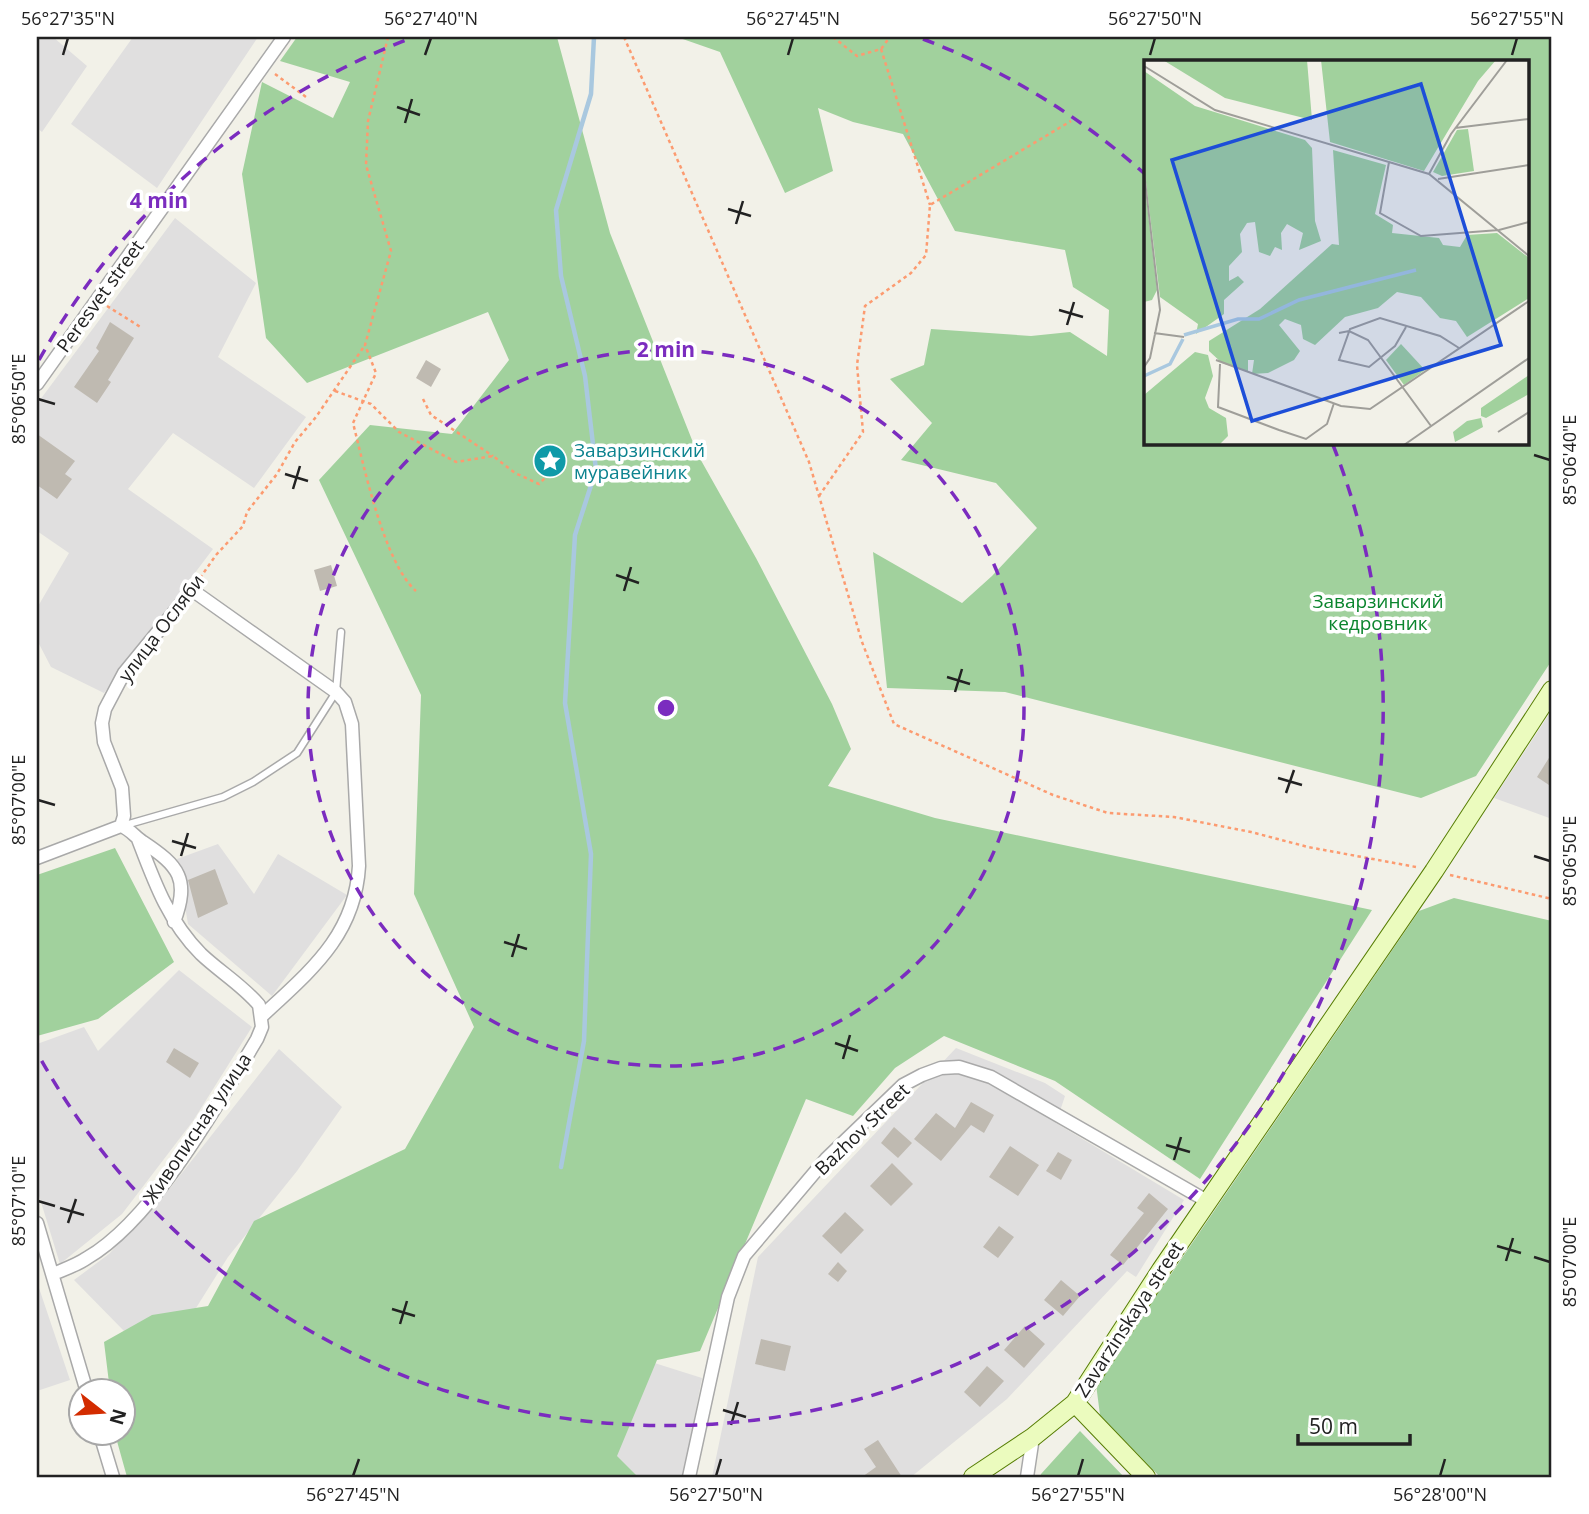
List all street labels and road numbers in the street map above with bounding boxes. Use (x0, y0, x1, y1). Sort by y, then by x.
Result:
street label: Peresvet street (50, 234, 150, 358)
street label: улица Осляби (112, 569, 210, 687)
street label: Живописная улица (137, 1048, 257, 1208)
street label: Bazhov Street (809, 1077, 915, 1181)
street label: Zavarzinskaya street (1069, 1236, 1189, 1402)

